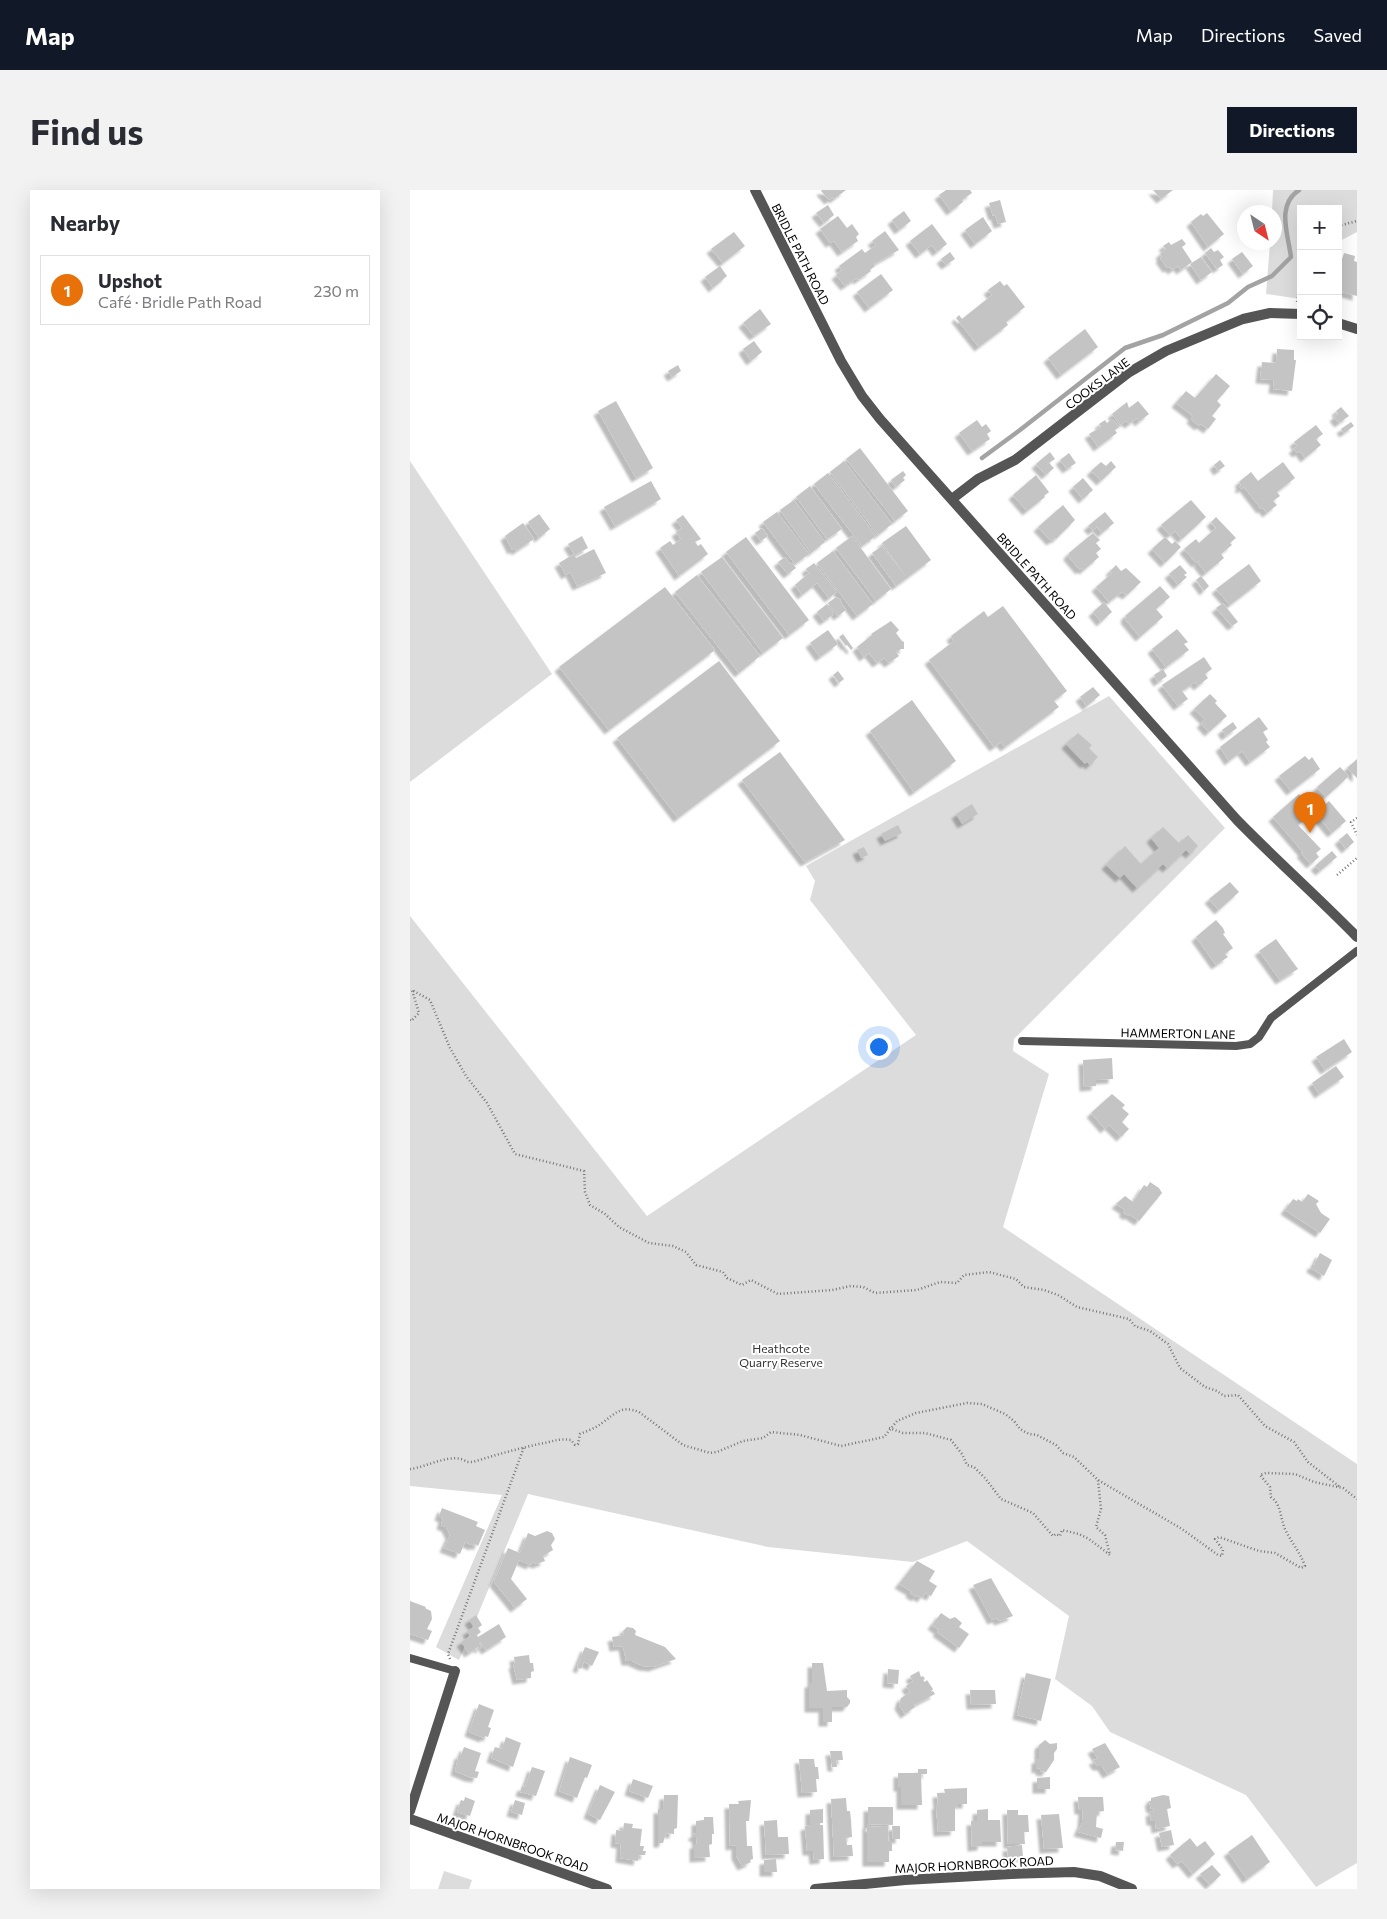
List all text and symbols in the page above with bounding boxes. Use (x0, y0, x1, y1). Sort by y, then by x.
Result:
text: Map (25, 21, 75, 50)
text: Map (1136, 24, 1173, 46)
text: Directions (1201, 24, 1285, 46)
text: Saved (1313, 24, 1362, 46)
button: Directions (1227, 107, 1357, 153)
text: Find us (30, 109, 144, 152)
street label: BRIDLE PATH ROAD (769, 201, 833, 307)
north arrow (1237, 205, 1282, 250)
map controls (1297, 205, 1342, 340)
button: + (1297, 205, 1342, 250)
text: Nearby (50, 210, 120, 235)
button: − (1297, 250, 1342, 295)
text: Upshot (98, 269, 162, 292)
text: 1 (63, 281, 71, 300)
text: 230 m (314, 281, 359, 300)
text: Café · Bridle Path Road (98, 292, 262, 311)
button: locate (1297, 295, 1342, 340)
street label: COOKS LANE (1062, 354, 1132, 412)
street label: BRIDLE PATH ROAD (994, 530, 1080, 622)
pin: 1 (1294, 792, 1326, 833)
street label: HAMMERTON LANE (1120, 1025, 1236, 1041)
your location (866, 1034, 892, 1060)
park label: Heathcote Quarry Reserve (739, 1341, 823, 1369)
street label: MAJOR HORNBROOK ROAD (435, 1809, 591, 1876)
street label: MAJOR HORNBROOK ROAD (894, 1853, 1054, 1876)

